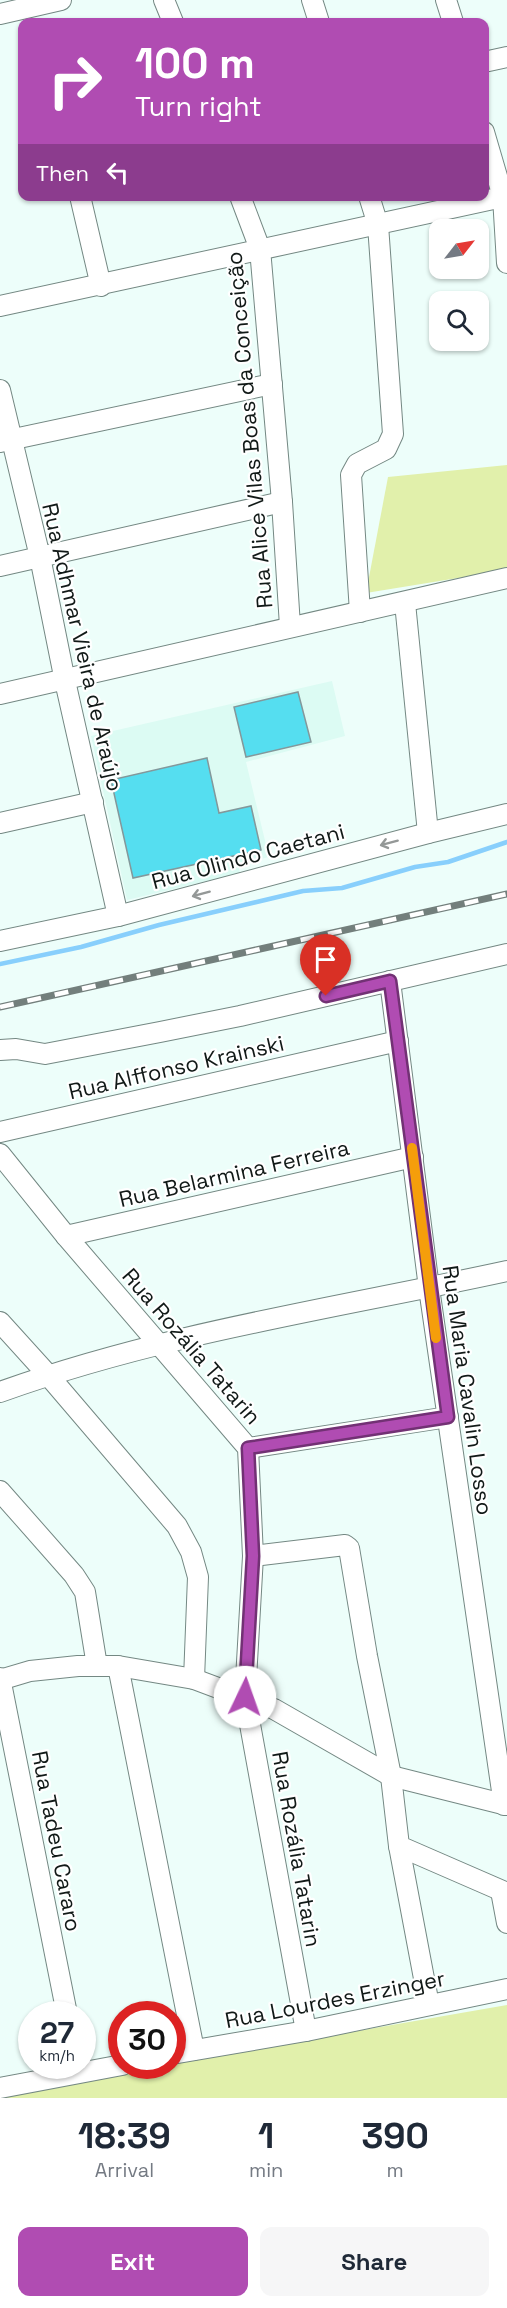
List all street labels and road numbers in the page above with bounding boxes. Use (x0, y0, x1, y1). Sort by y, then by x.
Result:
street label: Rua Alice Vilas Boas da Conceição (219, 250, 279, 610)
street label: Rua Adhmar Vieira de Araújo (36, 500, 130, 794)
street label: Rua Olindo Caetani (148, 817, 348, 895)
street label: Rua Alffonso Krainski (65, 1029, 287, 1105)
street label: Rua Belarmina Ferreira (116, 1133, 352, 1213)
street label: Rua Rozália Tatarin (116, 1262, 268, 1430)
street label: Rua Maria Cavalin Losso (437, 1263, 499, 1517)
street label: Rua Tadeu Cararo (26, 1748, 88, 1934)
street label: Rua Rozália Tatarin (266, 1749, 328, 1949)
street label: Rua Lourdes Erzinger (223, 1964, 447, 2034)

